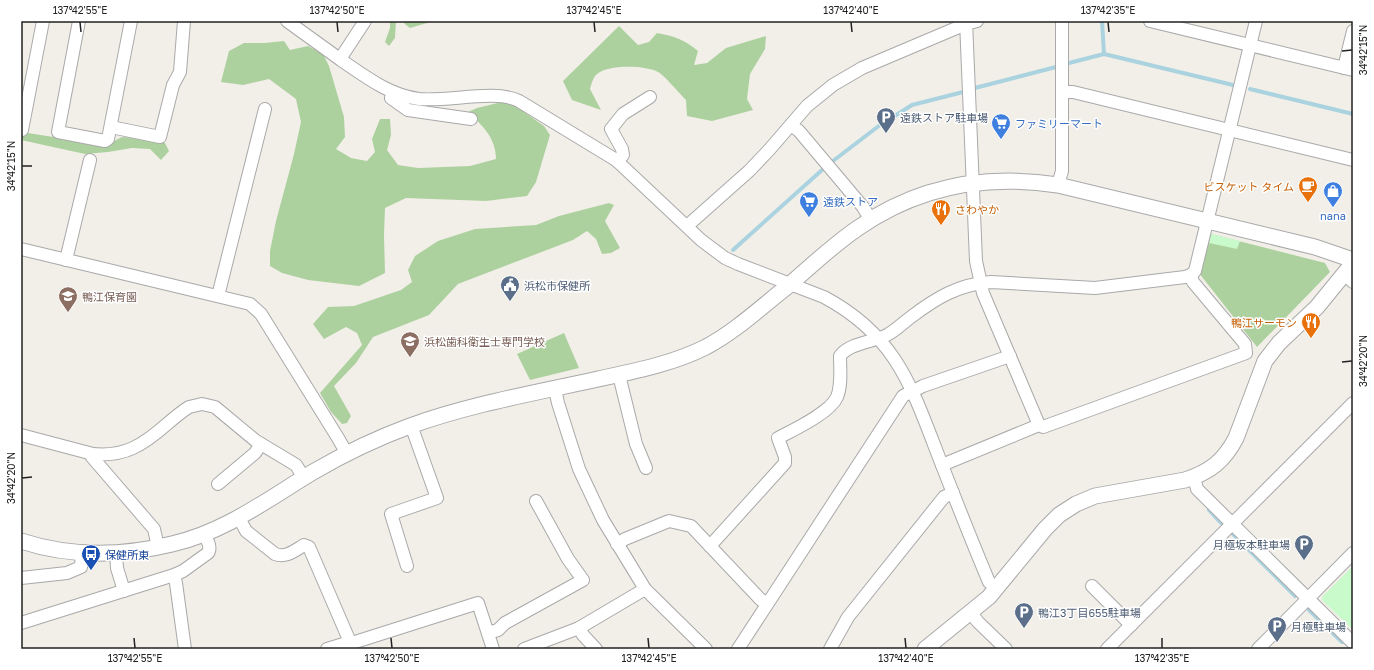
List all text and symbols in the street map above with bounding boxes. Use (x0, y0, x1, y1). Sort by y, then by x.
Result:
text: 137°42'55"E (53, 4, 107, 16)
text: 137°42'50"E (309, 4, 365, 16)
text: 137°42'45"E (567, 4, 622, 16)
text: 137°42'40"E (823, 4, 879, 16)
text: 137°42'35"E (1081, 4, 1135, 16)
text: 34°42'15"N (1357, 25, 1369, 75)
parking icon: 遠鉄ストア駐車場 (875, 106, 897, 134)
place label: 遠鉄ストア駐車場 (900, 111, 988, 124)
supermarket icon: ファミリーマート (990, 112, 1012, 140)
place label: ファミリーマート (1015, 117, 1103, 130)
text: 34°42'15"N (5, 141, 17, 191)
cafe icon: ビスケット タイム (1297, 175, 1319, 203)
place label: ビスケット タイム (1203, 180, 1294, 193)
shop icon: nana (1322, 180, 1344, 208)
supermarket icon: 遠鉄ストア (798, 190, 820, 218)
place label: 遠鉄ストア (823, 195, 878, 208)
restaurant icon: さわやか (930, 198, 952, 226)
place label: さわやか (955, 203, 999, 216)
place label: nana (1320, 209, 1346, 222)
public building icon: 浜松市保健所 (499, 274, 521, 302)
place label: 浜松市保健所 (524, 279, 591, 292)
school or university icon: 鴨江保育園 (57, 285, 79, 313)
place label: 鴨江保育園 (82, 290, 137, 303)
restaurant icon: 鴨江サーモン (1300, 311, 1322, 339)
place label: 鴨江サーモン (1231, 316, 1297, 329)
school or university icon: 浜松歯科衛生士専門学校 (399, 330, 421, 358)
place label: 浜松歯科衛生士専門学校 (424, 335, 545, 348)
text: 34°42'20"N (1357, 335, 1369, 387)
text: 34°42'20"N (5, 452, 17, 504)
parking icon: 月極坂本駐車場 (1293, 533, 1315, 561)
place label: 月極坂本駐車場 (1213, 538, 1290, 551)
bus stop icon: 保健所東 (80, 543, 102, 571)
place label: 保健所東 (105, 548, 149, 561)
parking icon: 鴨江3丁目655駐車場 (1013, 601, 1035, 629)
place label: 鴨江3丁目655駐車場 (1038, 606, 1141, 619)
parking icon: 月極駐車場 (1266, 615, 1288, 643)
place label: 月極駐車場 (1291, 620, 1346, 633)
text: 137°42'55"E (108, 652, 162, 664)
text: 137°42'50"E (364, 652, 420, 664)
text: 137°42'45"E (622, 652, 677, 664)
text: 137°42'40"E (878, 652, 934, 664)
text: 137°42'35"E (1135, 652, 1189, 664)

